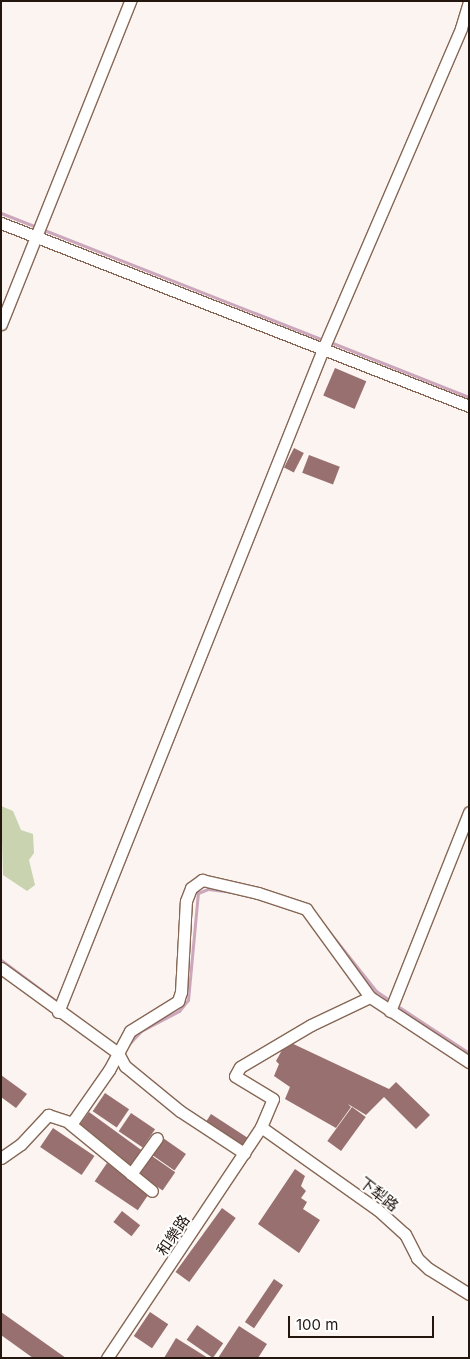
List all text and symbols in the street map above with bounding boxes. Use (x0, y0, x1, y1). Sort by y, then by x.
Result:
street label: 下犁路 (356, 1173, 402, 1215)
street label: 和樂路 (153, 1211, 193, 1259)
scale bar (290, 1306, 436, 1338)
text: 100 m (296, 1315, 338, 1334)

